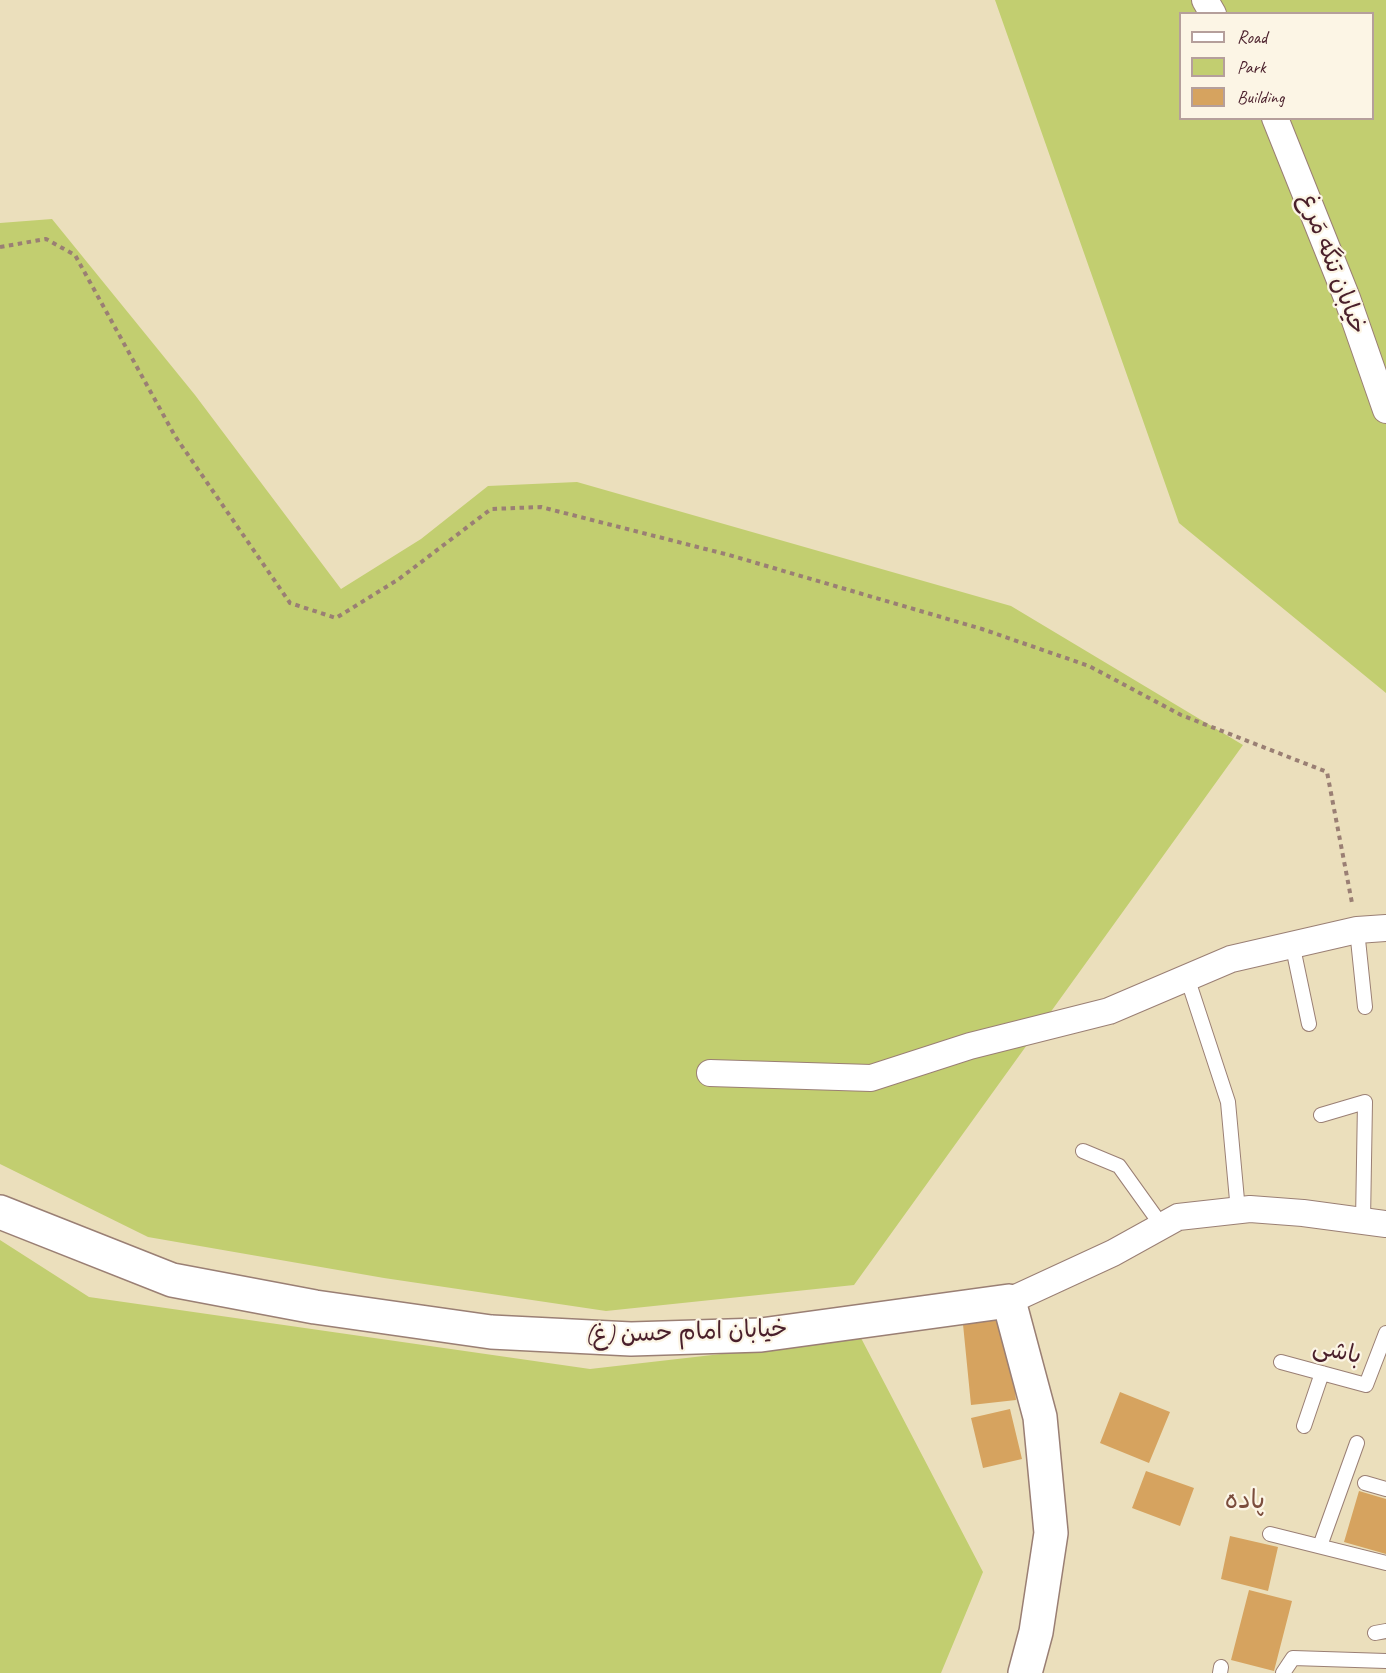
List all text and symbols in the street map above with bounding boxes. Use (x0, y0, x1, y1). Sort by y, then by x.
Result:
legend (1179, 12, 1374, 120)
text: Road (1237, 26, 1267, 48)
text: Park (1237, 56, 1266, 78)
text: Building (1237, 86, 1284, 108)
street label: خیابان تنگه مَرغ (1292, 190, 1372, 338)
street label: خیابان امام حسن (غ) (584, 1315, 788, 1351)
street label: باشی (1310, 1333, 1364, 1371)
district label: پاده (1225, 1485, 1265, 1517)

